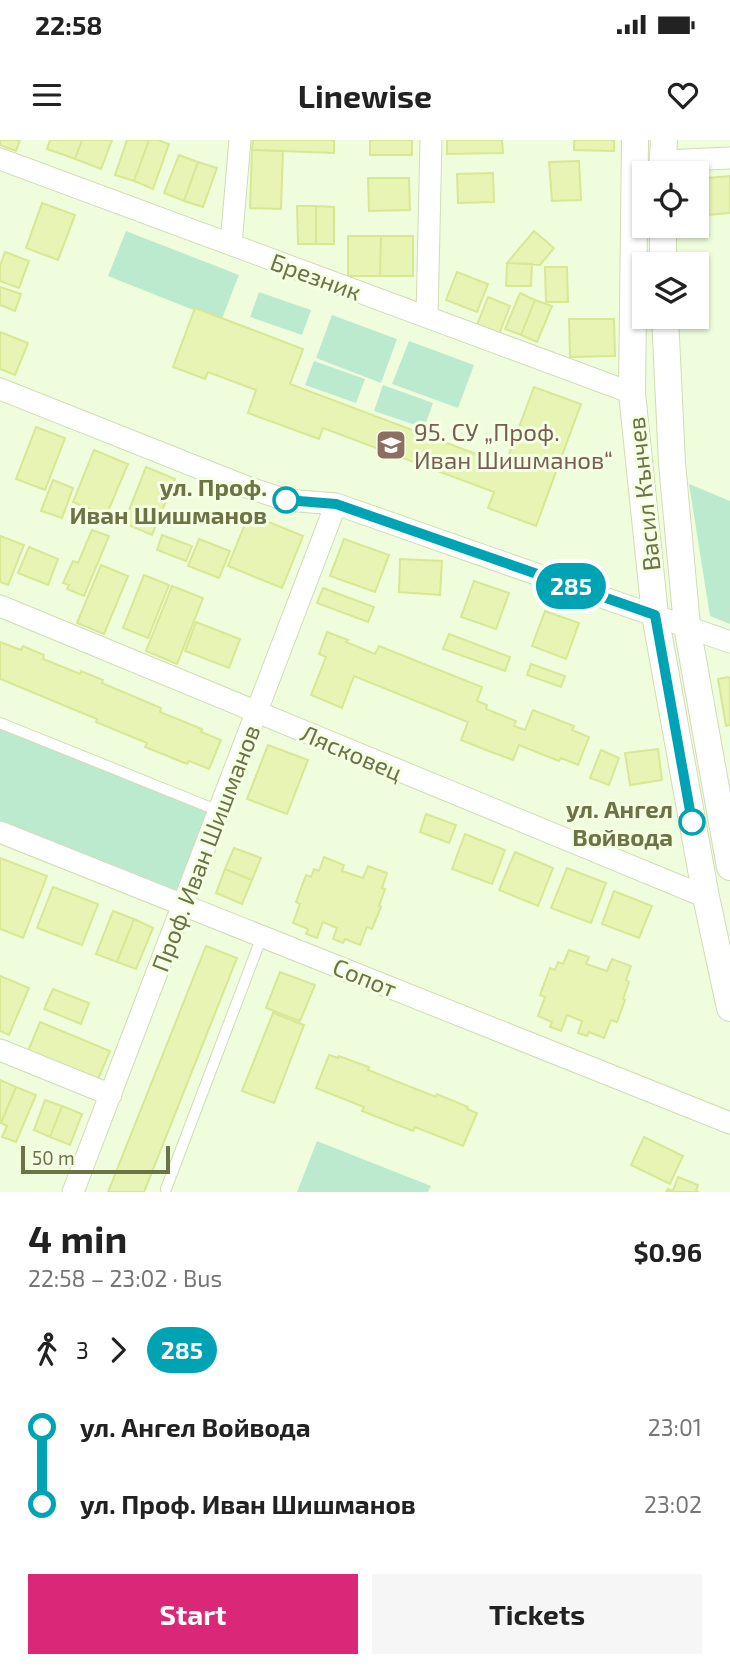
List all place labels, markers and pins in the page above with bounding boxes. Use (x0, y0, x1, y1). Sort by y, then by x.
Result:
place label: 95. СУ „Проф. Иван Шишманов“ (414, 417, 613, 474)
school or university icon: 95. СУ „Проф. Иван Шишманов“ (374, 428, 408, 462)
place label: ул. Проф. Иван Шишманов (69, 472, 267, 529)
marker: ул. Проф. Иван Шишманов (273, 487, 299, 513)
place label: ул. Ангел Войвода (566, 794, 673, 851)
marker: ул. Ангел Войвода (679, 809, 705, 835)

